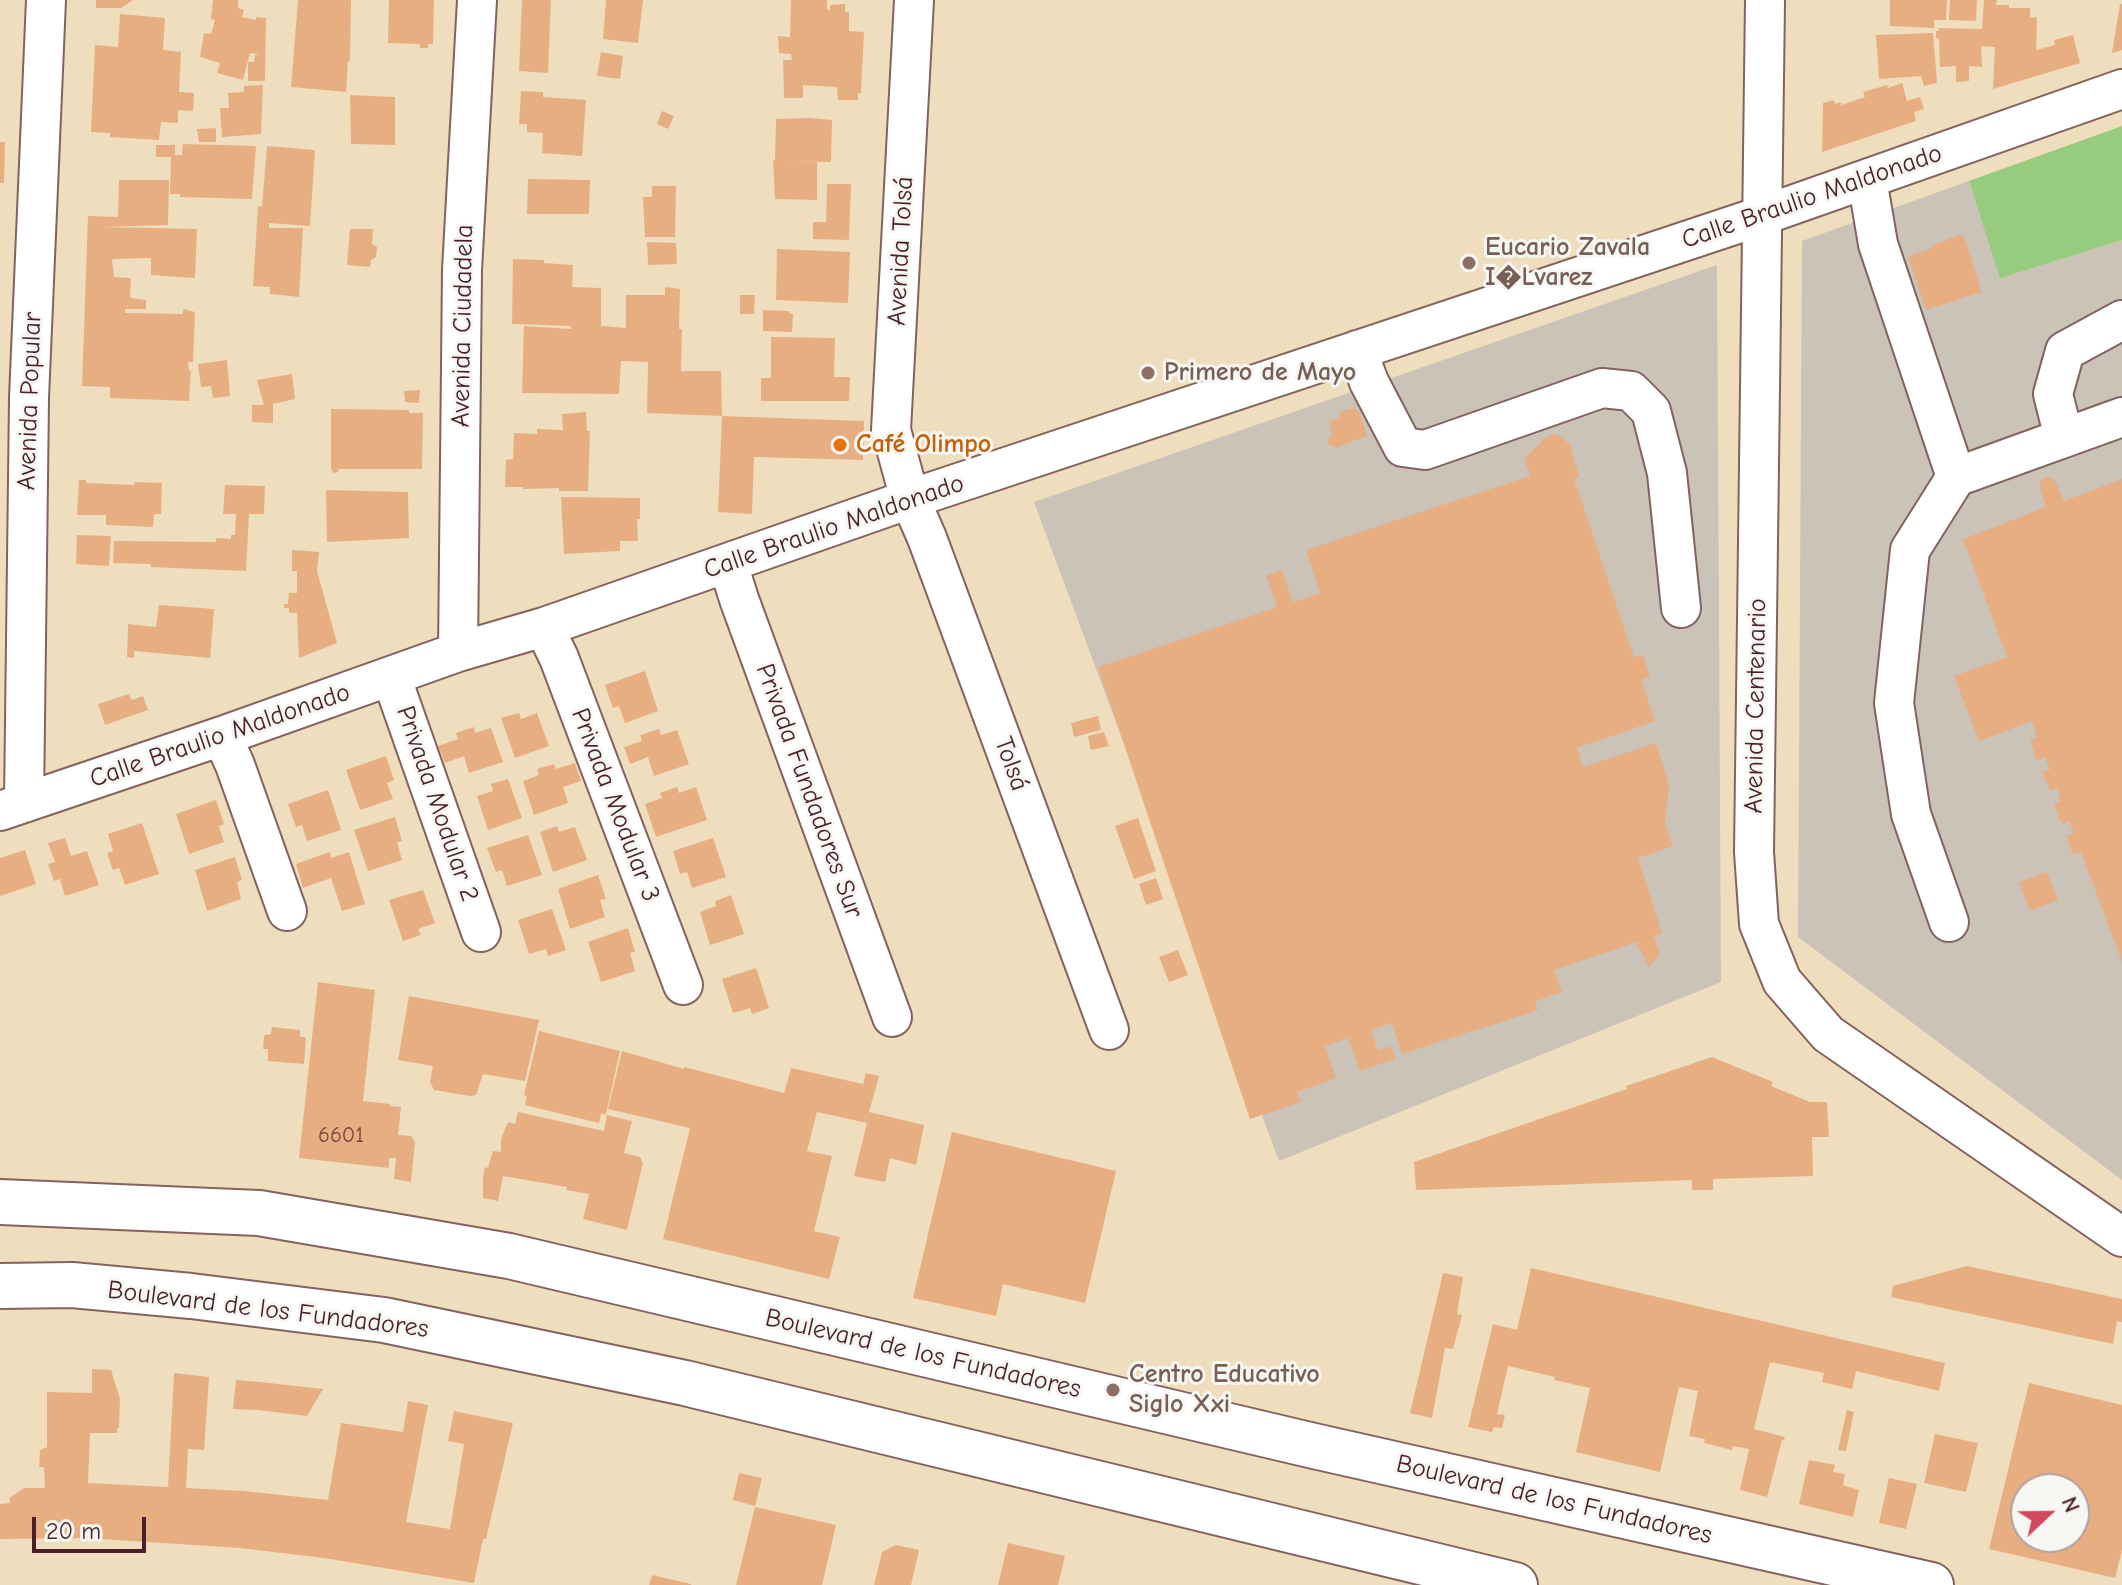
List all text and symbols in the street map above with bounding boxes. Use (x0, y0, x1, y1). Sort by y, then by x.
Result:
street label: Calle Braulio Maldonado (1678, 138, 1946, 256)
street label: Avenida Tolsá (882, 176, 920, 326)
street label: Avenida Ciudadela (446, 224, 480, 428)
place label: Eucario Zavala I�Lvarez (1485, 232, 1650, 294)
marker: Eucario Zavala I�Lvarez (1460, 254, 1478, 272)
street label: Avenida Popular (11, 311, 49, 491)
place label: Primero de Mayo (1164, 357, 1356, 389)
marker: Primero de Mayo (1139, 364, 1157, 382)
place label: Café Olimpo (856, 429, 991, 461)
marker: Café Olimpo (831, 436, 849, 454)
street label: Calle Braulio Maldonado (700, 468, 968, 586)
street label: Avenida Centenario (1739, 598, 1773, 814)
street label: Privada Fundadores Sur (748, 660, 870, 922)
street label: Calle Braulio Maldonado (86, 677, 354, 795)
street label: Privada Modular 2 (389, 702, 485, 906)
street label: Privada Modular 3 (564, 704, 666, 906)
street label: Tolsá (987, 733, 1035, 795)
house number: 6601 (318, 1123, 364, 1149)
street label: Boulevard de los Fundadores (106, 1275, 430, 1345)
street label: Boulevard de los Fundadores (762, 1302, 1084, 1406)
place label: Centro Educativo Siglo Xxi (1129, 1359, 1320, 1420)
marker: Centro Educativo Siglo Xxi (1104, 1381, 1122, 1399)
street label: Boulevard de los Fundadores (1393, 1448, 1715, 1552)
north arrow (2010, 1473, 2090, 1553)
text: N (2056, 1493, 2085, 1516)
scale bar (36, 1501, 150, 1551)
text: 20 m (46, 1517, 101, 1545)

